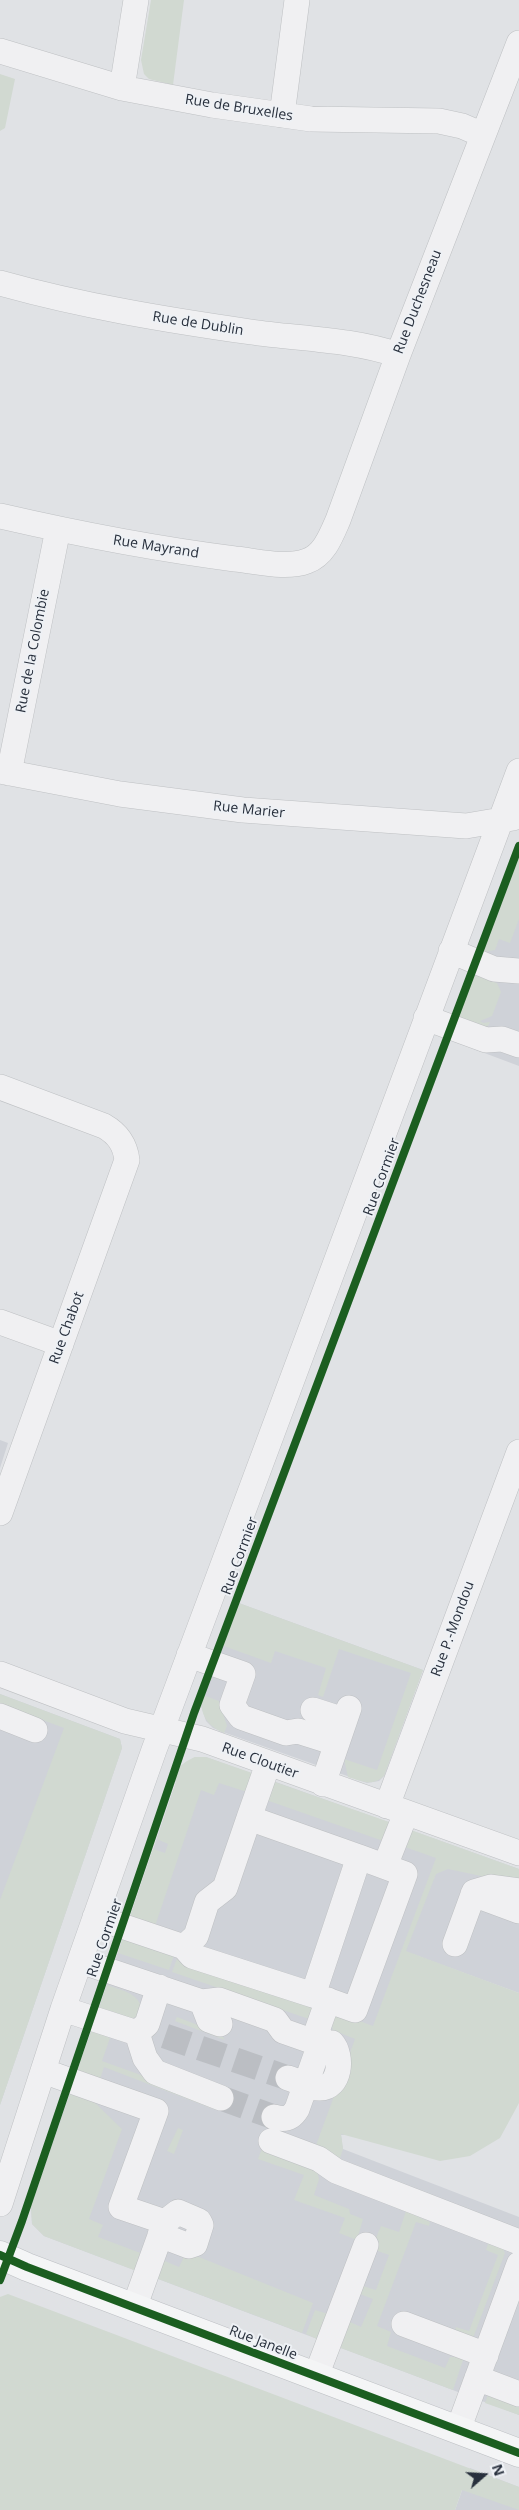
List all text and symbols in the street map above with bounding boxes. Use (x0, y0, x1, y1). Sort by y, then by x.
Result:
street label: Rue de Bruxelles (184, 91, 294, 125)
street label: Rue Duchesneau (390, 248, 446, 356)
street label: Rue de Dublin (151, 309, 245, 339)
street label: Rue Mayrand (112, 532, 200, 562)
street label: Rue de la Colombie (13, 588, 53, 714)
street label: Rue Marier (212, 798, 286, 822)
street label: Rue Cormier (360, 1136, 404, 1218)
street label: Rue Chabot (46, 1289, 88, 1367)
street label: Rue Cormier (218, 1515, 262, 1597)
street label: Rue P.-Mondou (428, 1579, 478, 1679)
street label: Rue Cloutier (219, 1739, 301, 1783)
street label: Rue Cormier (84, 1897, 126, 1979)
street label: Rue Janelle (227, 2322, 299, 2364)
north arrow (459, 2450, 509, 2500)
text: N (488, 2461, 509, 2478)

